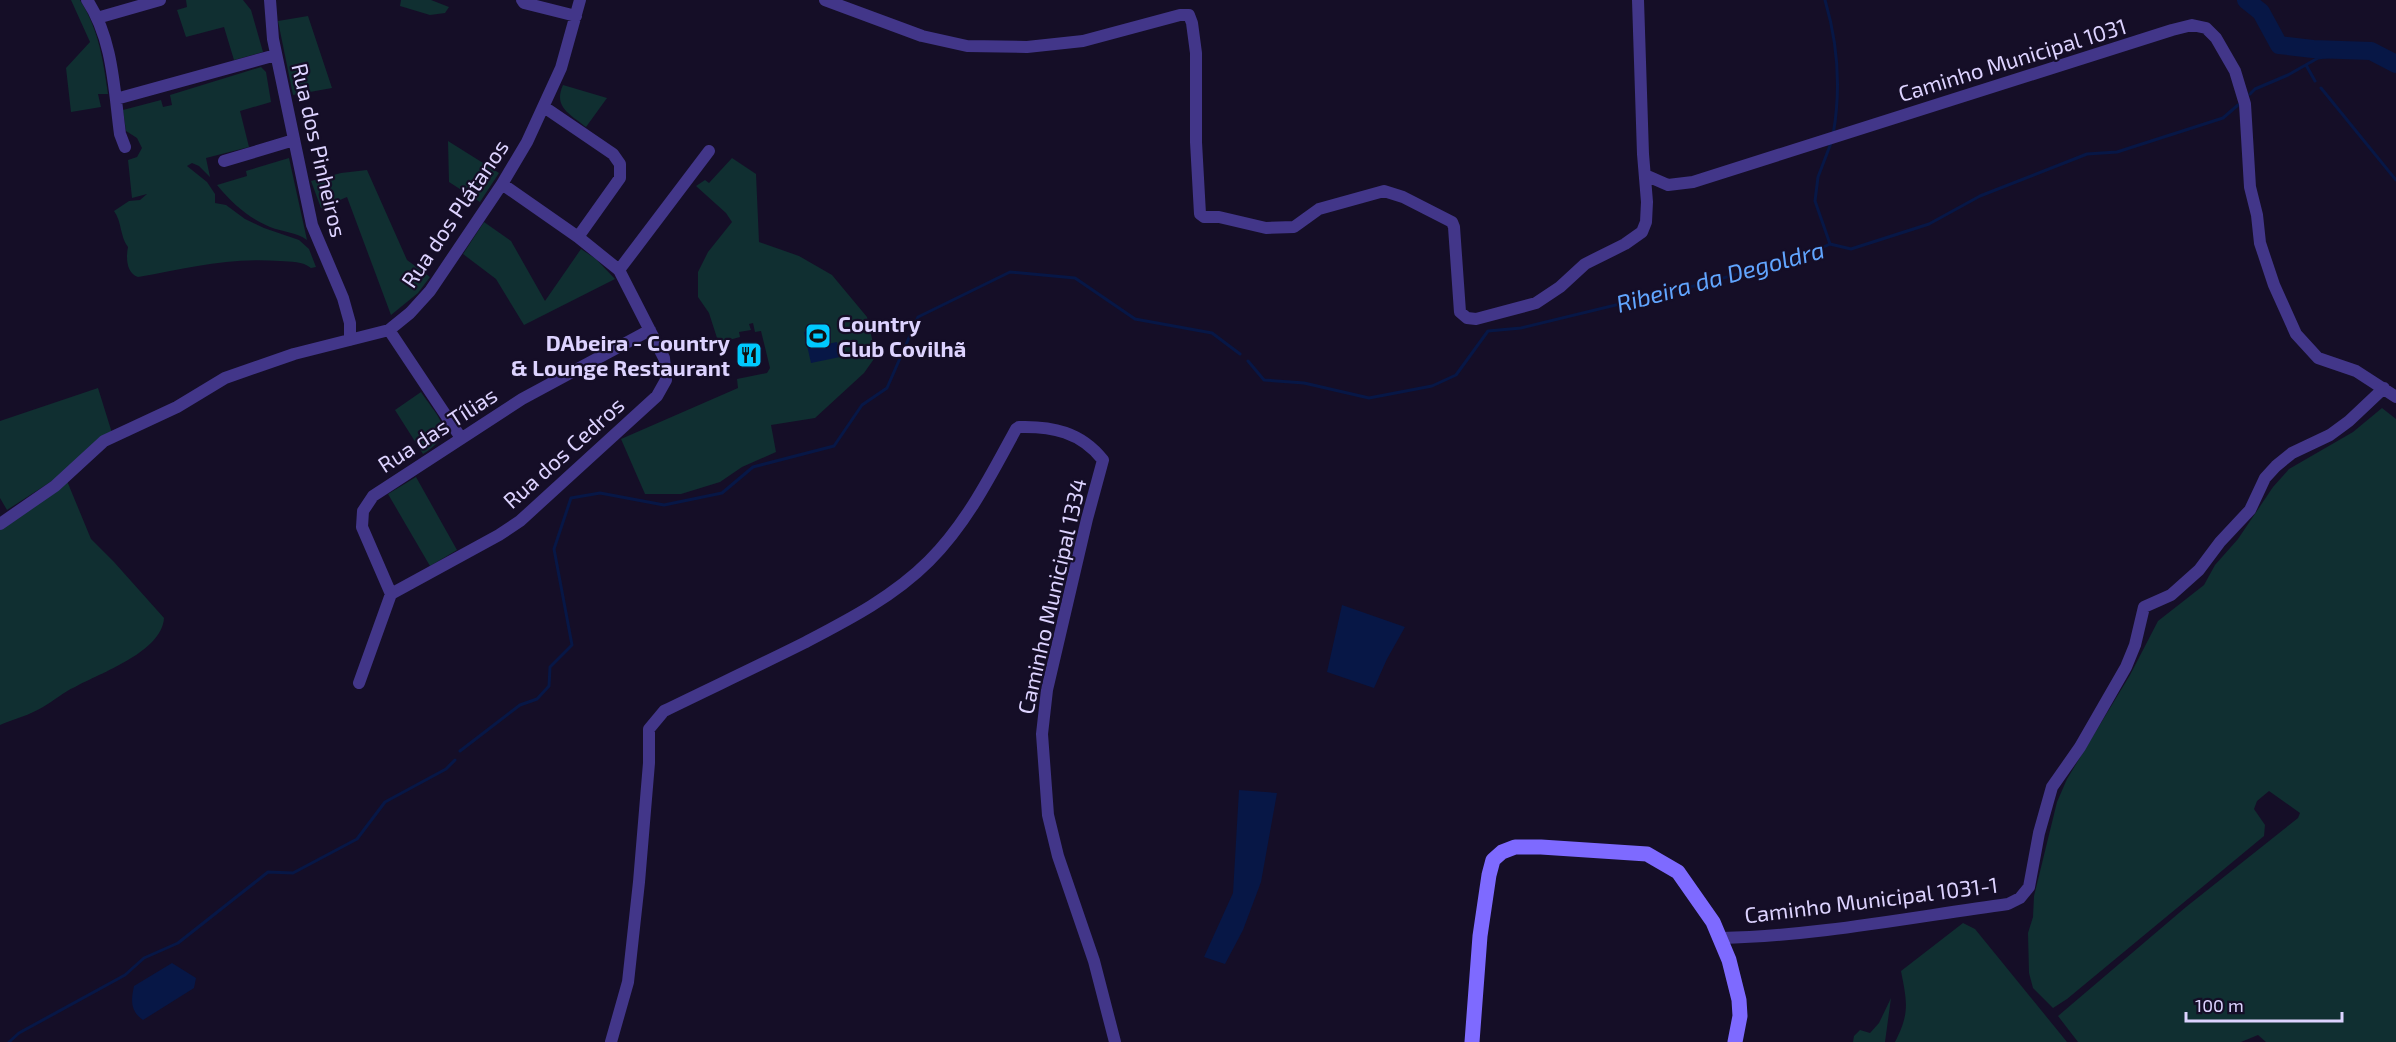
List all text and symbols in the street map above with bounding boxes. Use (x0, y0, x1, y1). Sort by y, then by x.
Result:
street label: Caminho Municipal 1031 (1895, 12, 2129, 106)
street label: Rua dos Pinheiros (287, 60, 353, 240)
street label: Rua dos Plátanos (395, 134, 513, 292)
water label: Ribeira da Degoldra (1613, 234, 1827, 318)
place label: Country Club Covilhã (838, 310, 966, 361)
sports icon: Country Club Covilhã (803, 321, 833, 351)
place label: DAbeira - Country & Lounge Restaurant (511, 329, 731, 380)
restaurant icon: DAbeira - Country & Lounge Restaurant (734, 340, 764, 370)
street label: Rua das Tílias (373, 381, 501, 477)
street label: Rua dos Cedros (497, 391, 629, 513)
street label: Caminho Municipal 1334 (1011, 476, 1091, 716)
street label: Caminho Municipal 1031-1 (1743, 871, 1999, 927)
scale bar (2186, 985, 2342, 1023)
text: 100 m (2195, 994, 2244, 1016)

